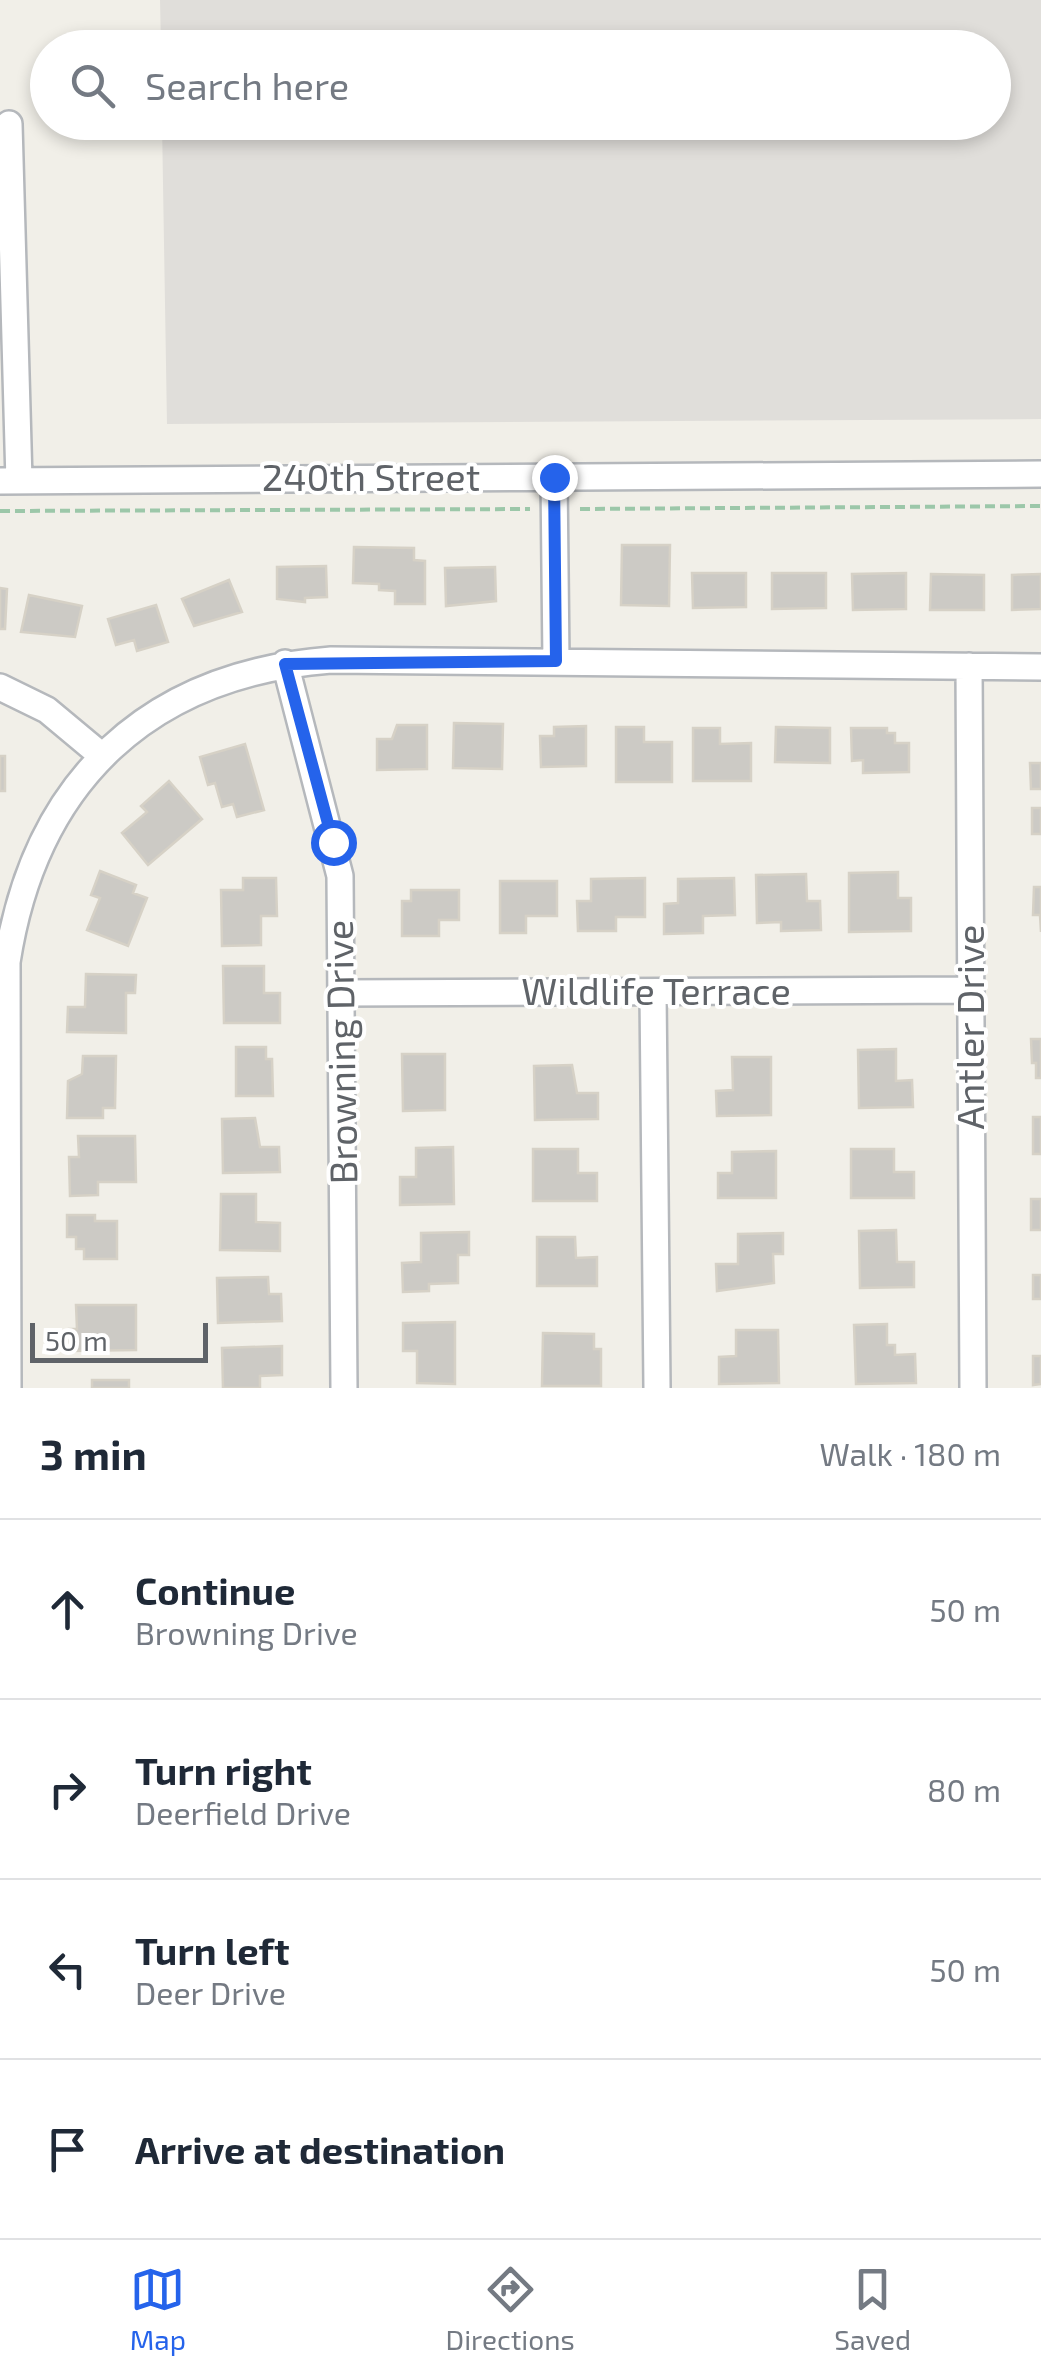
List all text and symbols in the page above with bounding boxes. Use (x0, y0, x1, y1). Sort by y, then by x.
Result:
search box (30, 30, 1011, 140)
icon: search (65, 58, 120, 113)
text: Search here (145, 62, 349, 108)
street label: 240th Street (262, 453, 480, 499)
route end (532, 455, 578, 501)
route start (311, 820, 357, 866)
street label: Browning Drive (315, 919, 365, 1185)
street label: Antler Drive (946, 924, 992, 1130)
street label: Wildlife Terrace (521, 967, 791, 1013)
scale bar (30, 1318, 208, 1362)
text: 50 m (45, 1323, 108, 1357)
text: 3 min (40, 1428, 147, 1478)
text: Walk · 180 m (820, 1434, 1001, 1472)
text: Continue (135, 1567, 295, 1613)
icon: ahead (40, 1582, 95, 1637)
text: 50 m (929, 1590, 1001, 1628)
text: Browning Drive (135, 1613, 358, 1651)
text: Turn right (135, 1747, 312, 1793)
icon: right (40, 1762, 95, 1817)
text: 80 m (927, 1770, 1001, 1808)
text: Deerfield Drive (135, 1793, 351, 1831)
text: Turn left (135, 1927, 290, 1973)
icon: left (40, 1942, 95, 1997)
text: 50 m (929, 1950, 1001, 1988)
text: Deer Drive (135, 1973, 286, 2011)
icon: arrive (40, 2122, 95, 2177)
text: Arrive at destination (135, 2126, 505, 2172)
tab: Map (130, 2262, 186, 2356)
tab: Directions (446, 2262, 575, 2356)
tab: Saved (834, 2262, 911, 2356)

